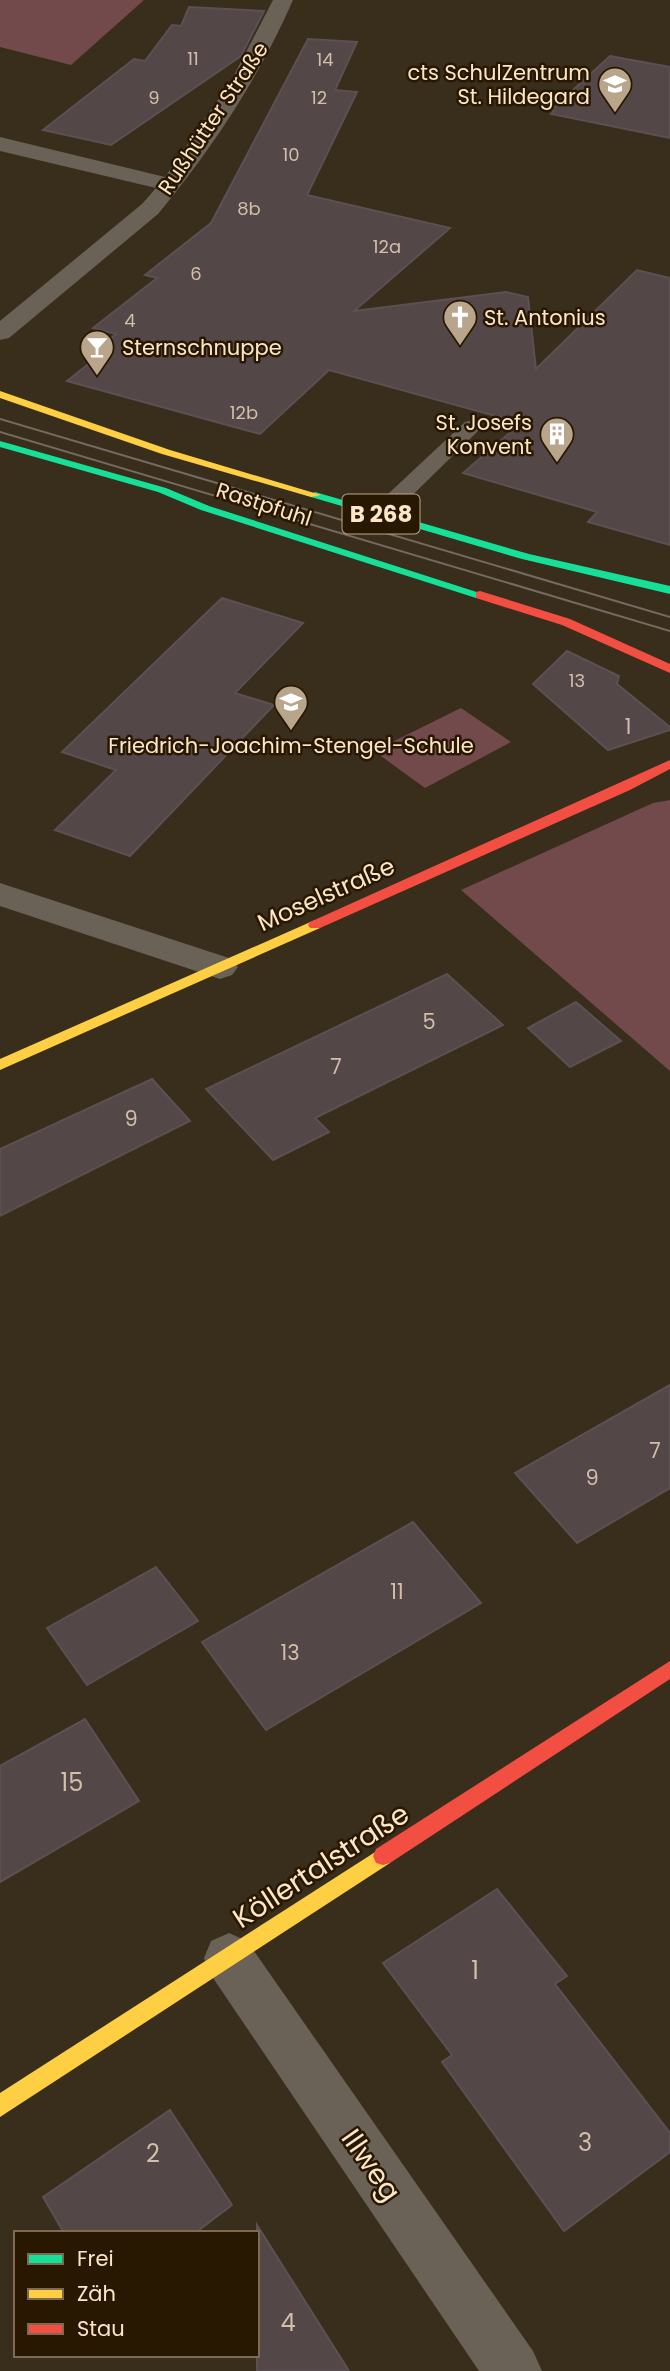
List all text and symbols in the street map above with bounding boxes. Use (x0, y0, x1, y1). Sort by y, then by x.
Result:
street label: Rußhütter Straße (151, 36, 275, 200)
house number: 11 (187, 46, 199, 71)
house number: 14 (316, 47, 334, 72)
place label: cts SchulZentrum St. Hildegard (408, 58, 590, 111)
school or university icon: cts SchulZentrum St. Hildegard (596, 65, 634, 114)
house number: 9 (148, 85, 160, 110)
house number: 12 (311, 85, 327, 110)
house number: 10 (282, 142, 300, 167)
house number: 8b (237, 196, 261, 221)
house number: 12a (373, 234, 401, 259)
house number: 6 (190, 261, 202, 286)
church icon: St. Antonius (441, 298, 479, 347)
place label: St. Antonius (484, 303, 606, 332)
house number: 4 (124, 308, 136, 333)
bar icon: Sternschnuppe (78, 328, 116, 377)
place label: Sternschnuppe (122, 333, 282, 362)
house number: 12b (230, 400, 258, 425)
place label: St. Josefs Konvent (436, 408, 532, 461)
building icon: St. Josefs Konvent (538, 415, 576, 464)
street label: Rastpfuhl (213, 475, 315, 533)
road number: B 268 (342, 494, 420, 534)
house number: 13 (569, 668, 585, 693)
school or university icon: Friedrich-Joachim-Stengel-Schule (272, 683, 310, 732)
house number: 1 (625, 712, 631, 741)
place label: Friedrich-Joachim-Stengel-Schule (108, 731, 474, 760)
street label: Moselstraße (252, 849, 400, 939)
house number: 5 (422, 1007, 436, 1036)
house number: 7 (330, 1052, 342, 1081)
house number: 9 (124, 1104, 138, 1133)
house number: 7 (649, 1436, 661, 1465)
house number: 9 (585, 1463, 599, 1492)
house number: 11 (390, 1577, 404, 1606)
house number: 13 (280, 1638, 300, 1667)
house number: 15 (61, 1766, 83, 1799)
street label: Köllertalstraße (225, 1794, 417, 1938)
house number: 1 (471, 1954, 479, 1987)
street label: Illweg (332, 2121, 410, 2209)
house number: 3 (578, 2126, 592, 2159)
house number: 2 (146, 2137, 160, 2170)
legend (14, 2231, 259, 2357)
text: Frei (77, 2244, 114, 2273)
text: Zäh (77, 2279, 116, 2308)
house number: 4 (280, 2306, 296, 2339)
text: Stau (77, 2314, 125, 2343)

